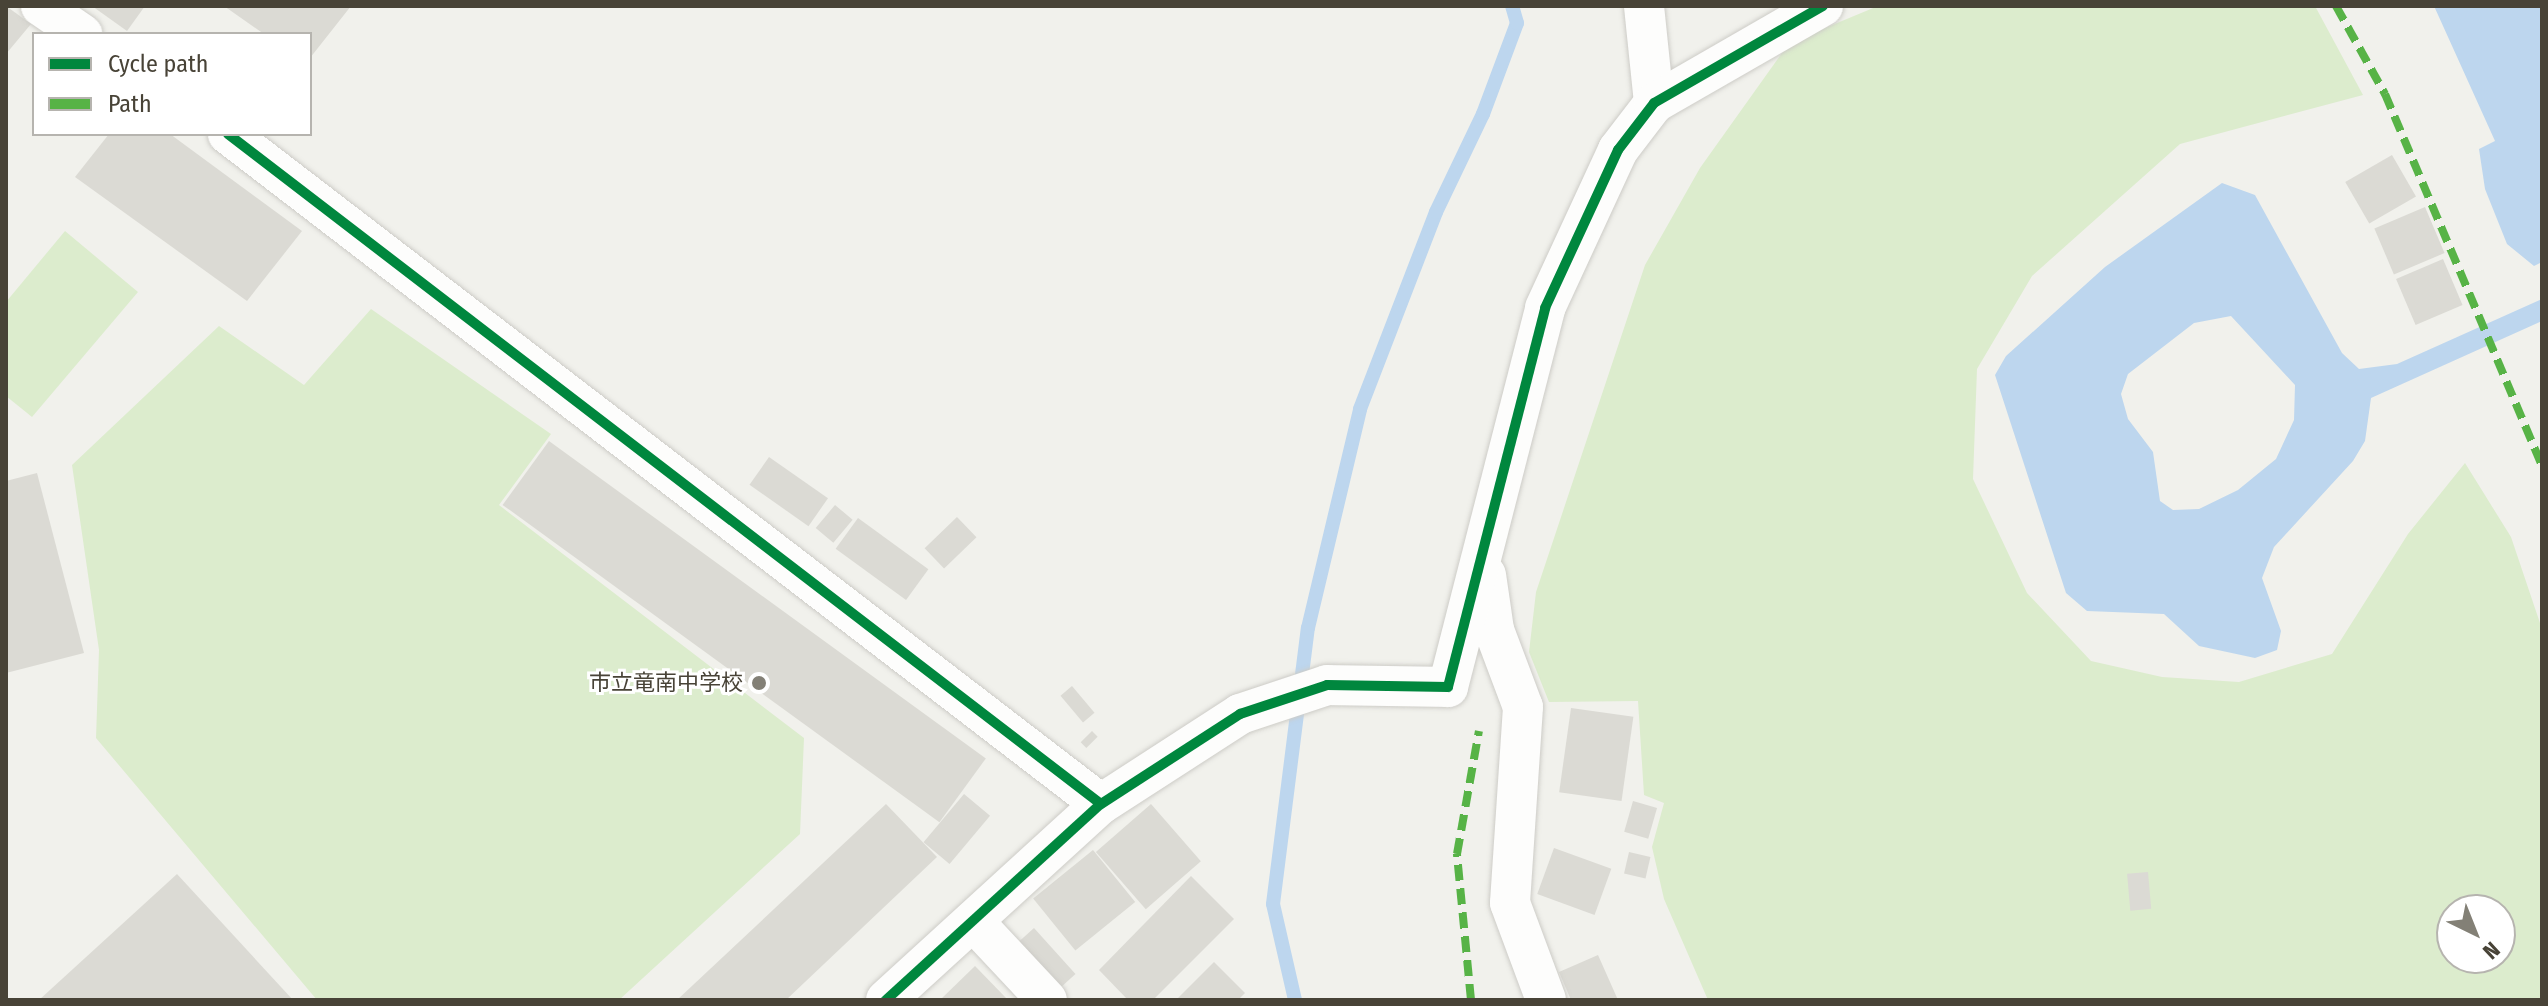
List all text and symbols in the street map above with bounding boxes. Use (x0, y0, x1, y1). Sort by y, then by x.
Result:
legend (32, 32, 312, 136)
text: Cycle path (108, 50, 208, 78)
text: Path (108, 90, 152, 118)
place label: 市立竜南中学校 (589, 670, 743, 696)
marker: 市立竜南中学校 (750, 674, 768, 692)
north arrow (2436, 894, 2516, 974)
text: N (2477, 936, 2505, 965)

